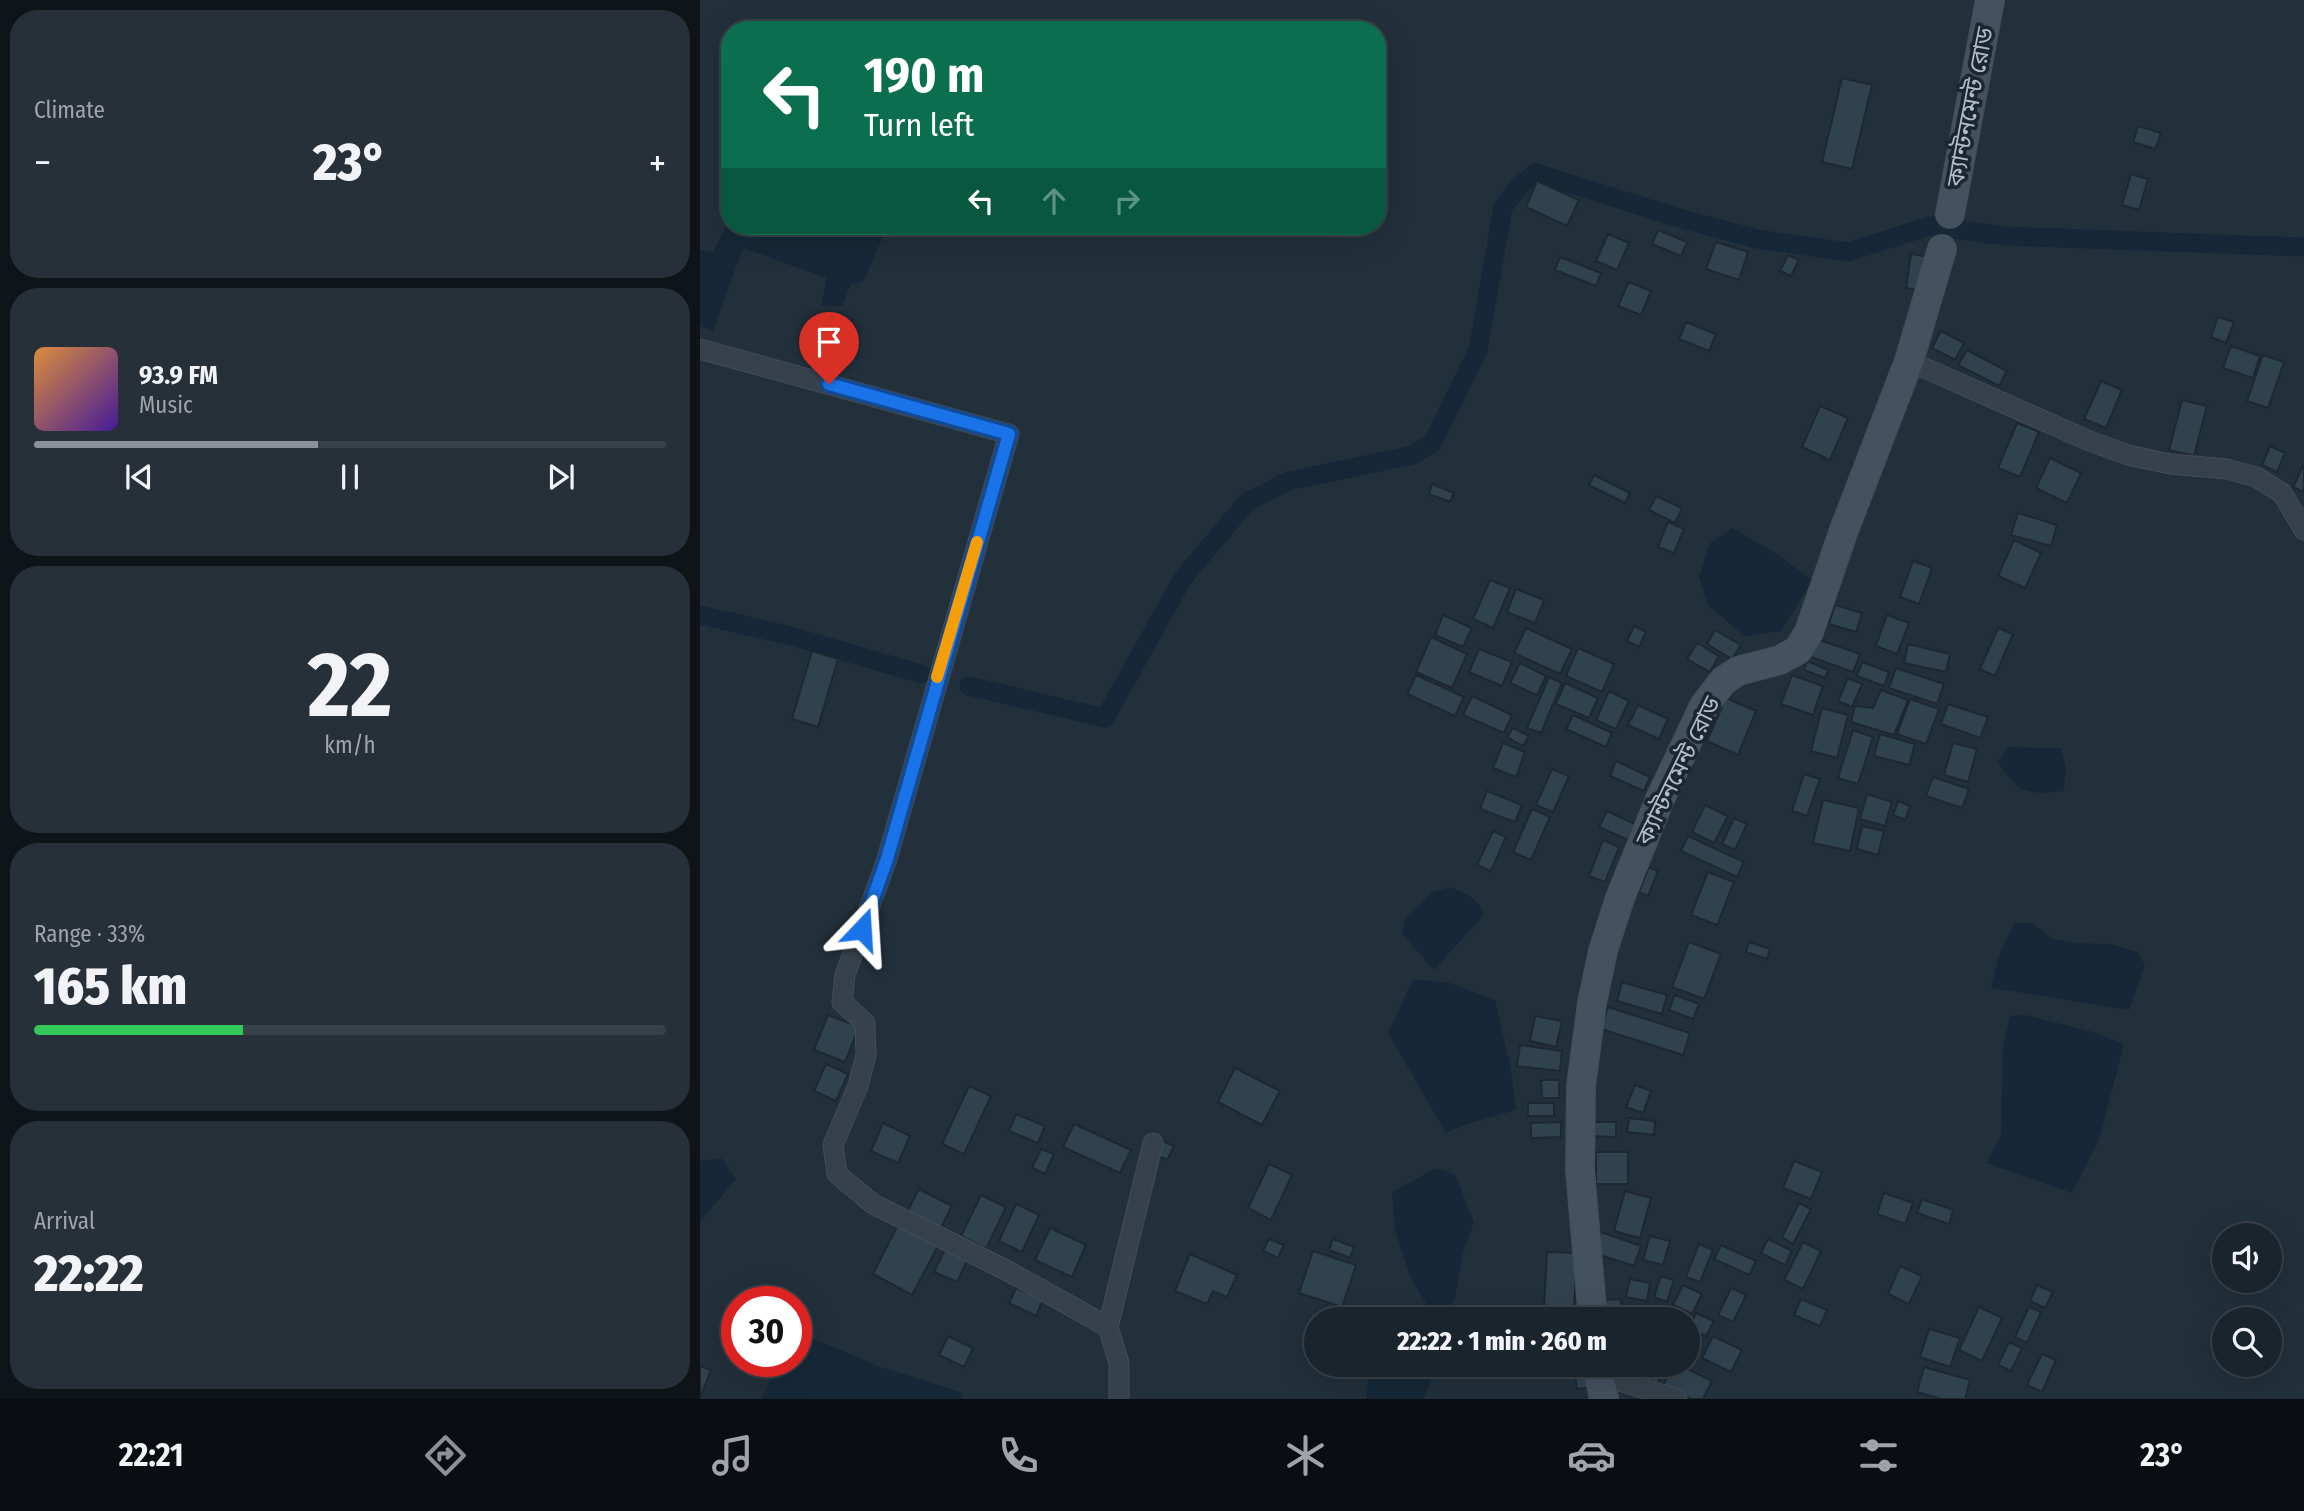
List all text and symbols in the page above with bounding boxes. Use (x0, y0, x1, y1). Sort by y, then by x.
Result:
street label: ক্যান্টনমেন্ট রোড (1941, 24, 1999, 190)
text: 190 m (864, 46, 984, 105)
icon: left (749, 49, 840, 140)
text: Climate (34, 96, 105, 124)
text: Turn left (864, 106, 974, 144)
text: 23° (313, 131, 387, 194)
text: − (34, 140, 51, 186)
text: + (649, 140, 666, 186)
icon: left (962, 182, 1000, 220)
icon: ahead (1035, 182, 1073, 220)
icon: right (1108, 182, 1146, 220)
pin (799, 312, 859, 384)
icon: arrive (810, 323, 848, 361)
text: 93.9 FM (139, 360, 218, 391)
text: Music (139, 391, 193, 419)
icon: previous (120, 458, 158, 496)
icon: pause (331, 458, 369, 496)
icon: next (542, 458, 580, 496)
text: 22 (308, 631, 392, 740)
street label: ক্যান্টনমেন্ট রোড (1629, 691, 1727, 851)
text: km/h (324, 731, 376, 759)
position arrow (825, 892, 899, 966)
text: Range · 33% (34, 920, 145, 948)
text: 165 km (34, 955, 187, 1018)
text: Arrival (34, 1207, 95, 1235)
map controls (2212, 1223, 2282, 1377)
button: sound (2212, 1223, 2282, 1293)
text: 22:22 (34, 1242, 144, 1305)
speed limit sign: 30 (721, 1286, 812, 1377)
button: search (2212, 1307, 2282, 1377)
text: 22:22 · 1 min · 260 m (1397, 1326, 1607, 1357)
icon: directions (421, 1431, 470, 1480)
icon: music (708, 1431, 757, 1480)
icon: phone (994, 1431, 1043, 1480)
icon: climate (1281, 1431, 1330, 1480)
icon: car (1567, 1431, 1616, 1480)
icon: filters (1854, 1431, 1903, 1480)
text: 22:21 (119, 1436, 184, 1474)
text: 23° (2140, 1436, 2185, 1474)

